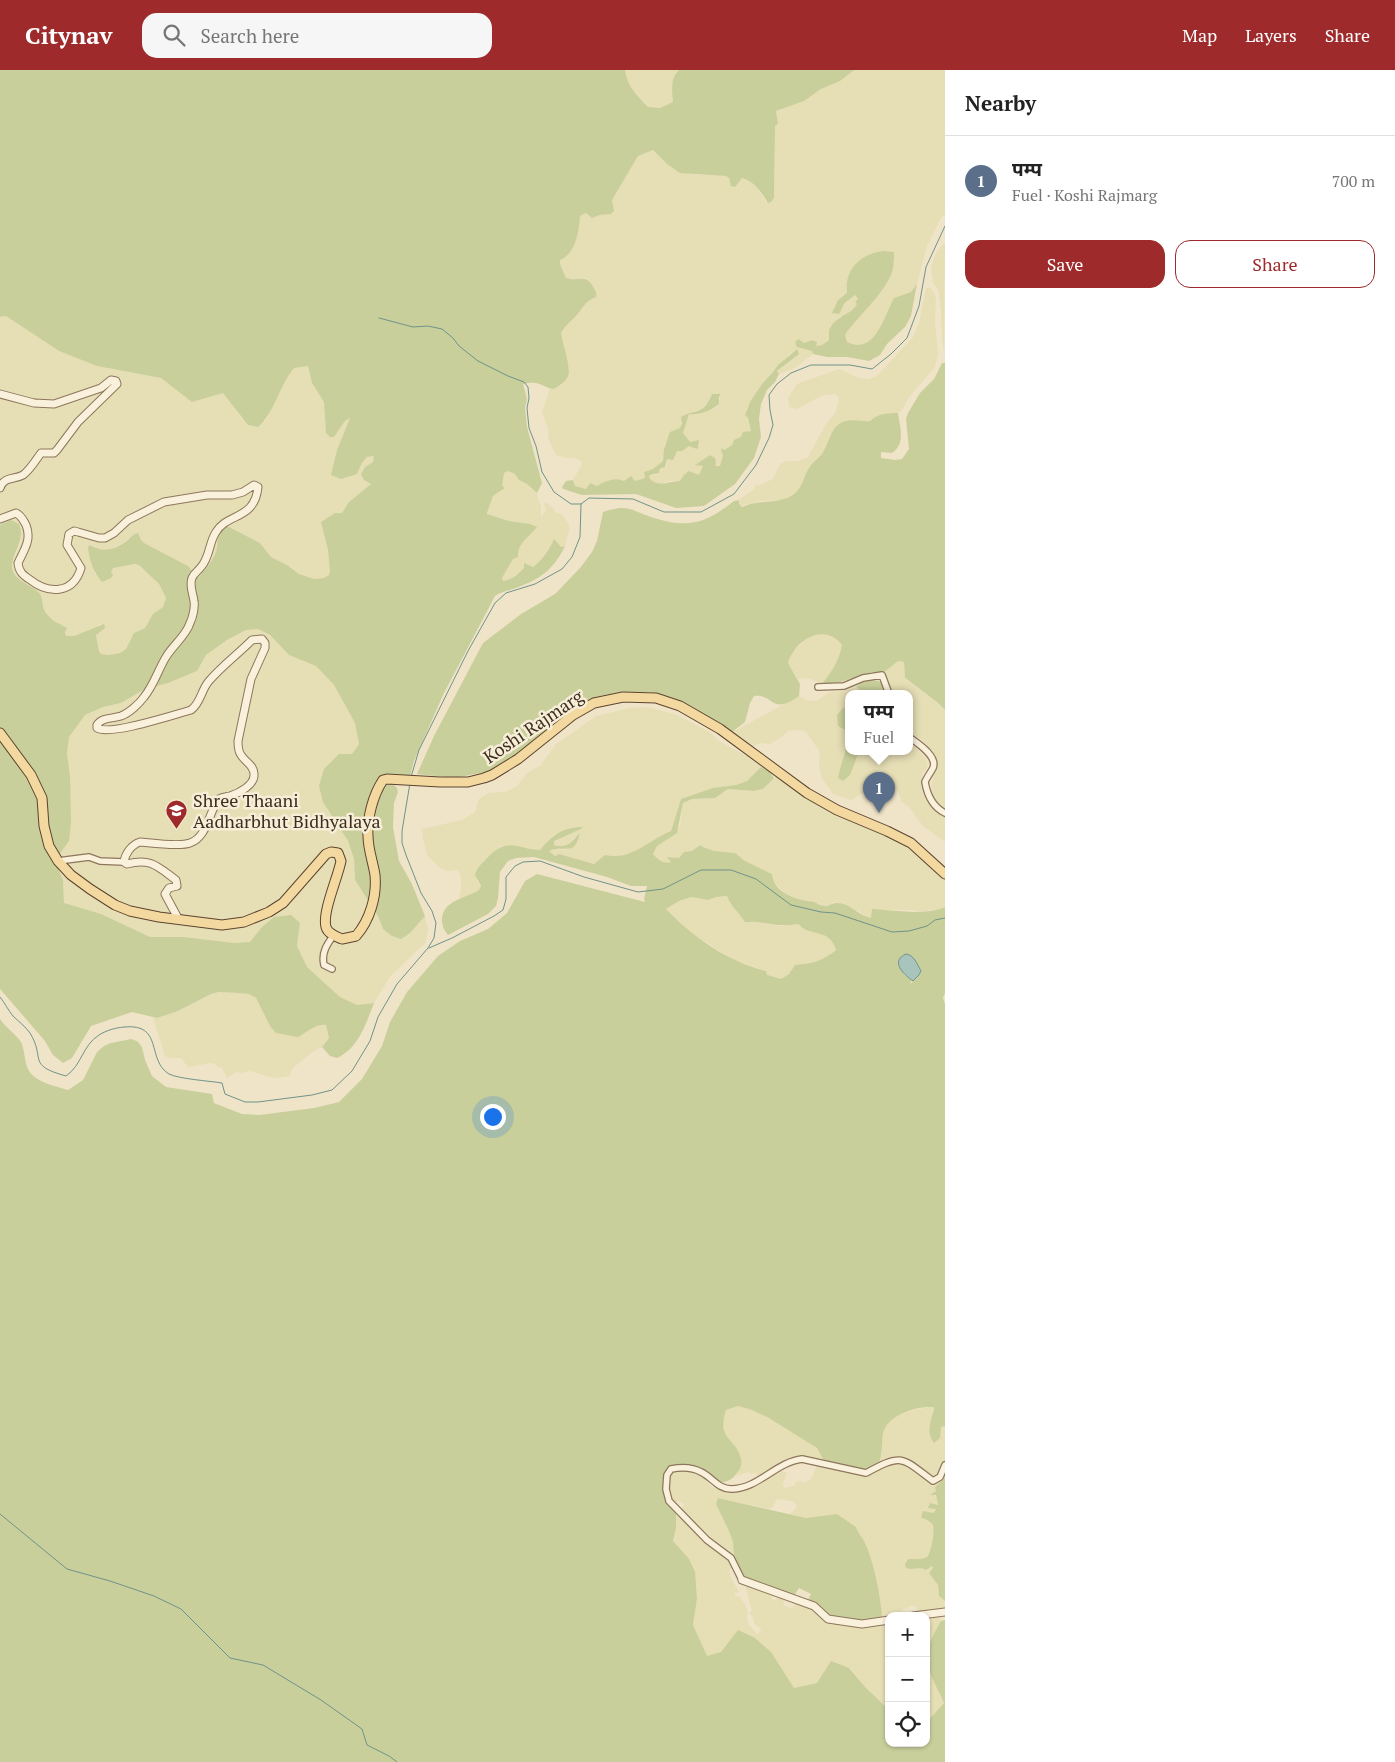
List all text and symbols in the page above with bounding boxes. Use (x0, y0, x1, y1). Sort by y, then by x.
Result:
search box (142, 13, 492, 58)
text: Citynav (25, 19, 112, 51)
icon: search (160, 21, 188, 49)
text: Search here (200, 23, 299, 48)
text: Map (1182, 23, 1217, 47)
text: Layers (1245, 23, 1297, 47)
text: Share (1325, 23, 1370, 47)
text: Nearby (965, 89, 1036, 117)
text: पम्प (1012, 156, 1042, 181)
text: 1 (976, 170, 986, 192)
text: 700 m (1332, 170, 1375, 192)
text: Fuel · Koshi Rajmarg (1012, 184, 1157, 206)
button: Save (965, 240, 1165, 288)
button: Share (1175, 240, 1375, 288)
street label: Koshi Rajmarg (478, 683, 588, 768)
popup (845, 690, 913, 755)
text: पम्प (864, 698, 894, 723)
text: Fuel (864, 726, 894, 748)
pin: 1 (863, 772, 895, 813)
place label: Shree Thaani Aadharbhut Bidhyalaya (193, 788, 381, 833)
school or university icon: Shree Thaani Aadharbhut Bidhyalaya (165, 798, 189, 829)
your location (480, 1104, 506, 1130)
map controls (885, 1612, 930, 1747)
button: + (885, 1612, 930, 1657)
button: − (885, 1657, 930, 1702)
button: locate (885, 1702, 930, 1747)

